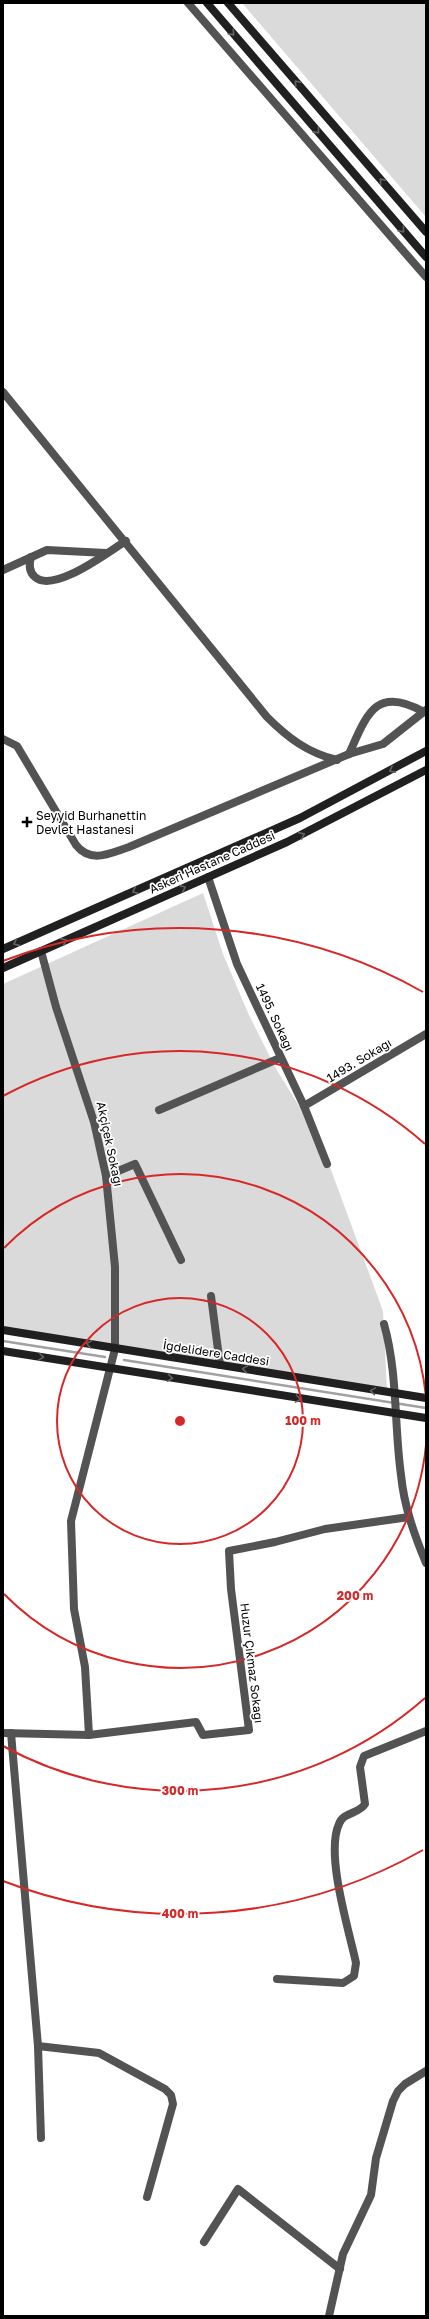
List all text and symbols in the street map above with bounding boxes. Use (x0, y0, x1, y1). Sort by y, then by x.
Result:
one-way arrow (228, 28, 235, 35)
one-way arrow (295, 80, 302, 87)
one-way arrow (313, 126, 320, 134)
one-way arrow (380, 178, 387, 186)
one-way arrow (398, 225, 405, 232)
one-way arrow (388, 765, 396, 772)
place label: Seyyid Burhanettin Devlet Hastanesi (36, 808, 146, 837)
marker: Seyyid Burhanettin Devlet Hastanesi (21, 816, 33, 828)
street label: Askeri Hastane Caddesi (147, 827, 277, 897)
one-way arrow (298, 832, 305, 840)
one-way arrow (179, 885, 187, 893)
one-way arrow (131, 886, 138, 894)
one-way arrow (13, 938, 20, 946)
one-way arrow (60, 938, 68, 946)
street label: 1495. Sokağı (253, 981, 297, 1053)
street label: 1493. Sokağı (324, 1035, 394, 1085)
street label: Akçiçek Sokağı (94, 1100, 126, 1188)
street label: İğdelidere Caddesi (162, 1337, 270, 1369)
one-way arrow (86, 1341, 92, 1349)
one-way arrow (38, 1352, 45, 1361)
one-way arrow (242, 1365, 248, 1374)
one-way arrow (167, 1373, 173, 1382)
one-way arrow (370, 1387, 377, 1396)
one-way arrow (295, 1394, 301, 1403)
text: 100 m (285, 1413, 321, 1428)
centre of rings (173, 1414, 187, 1428)
text: 200 m (337, 1588, 373, 1603)
street label: Huzur Çıkmaz Sokağı (237, 1602, 267, 1724)
text: 300 m (162, 1783, 198, 1798)
text: 400 m (162, 1906, 198, 1921)

